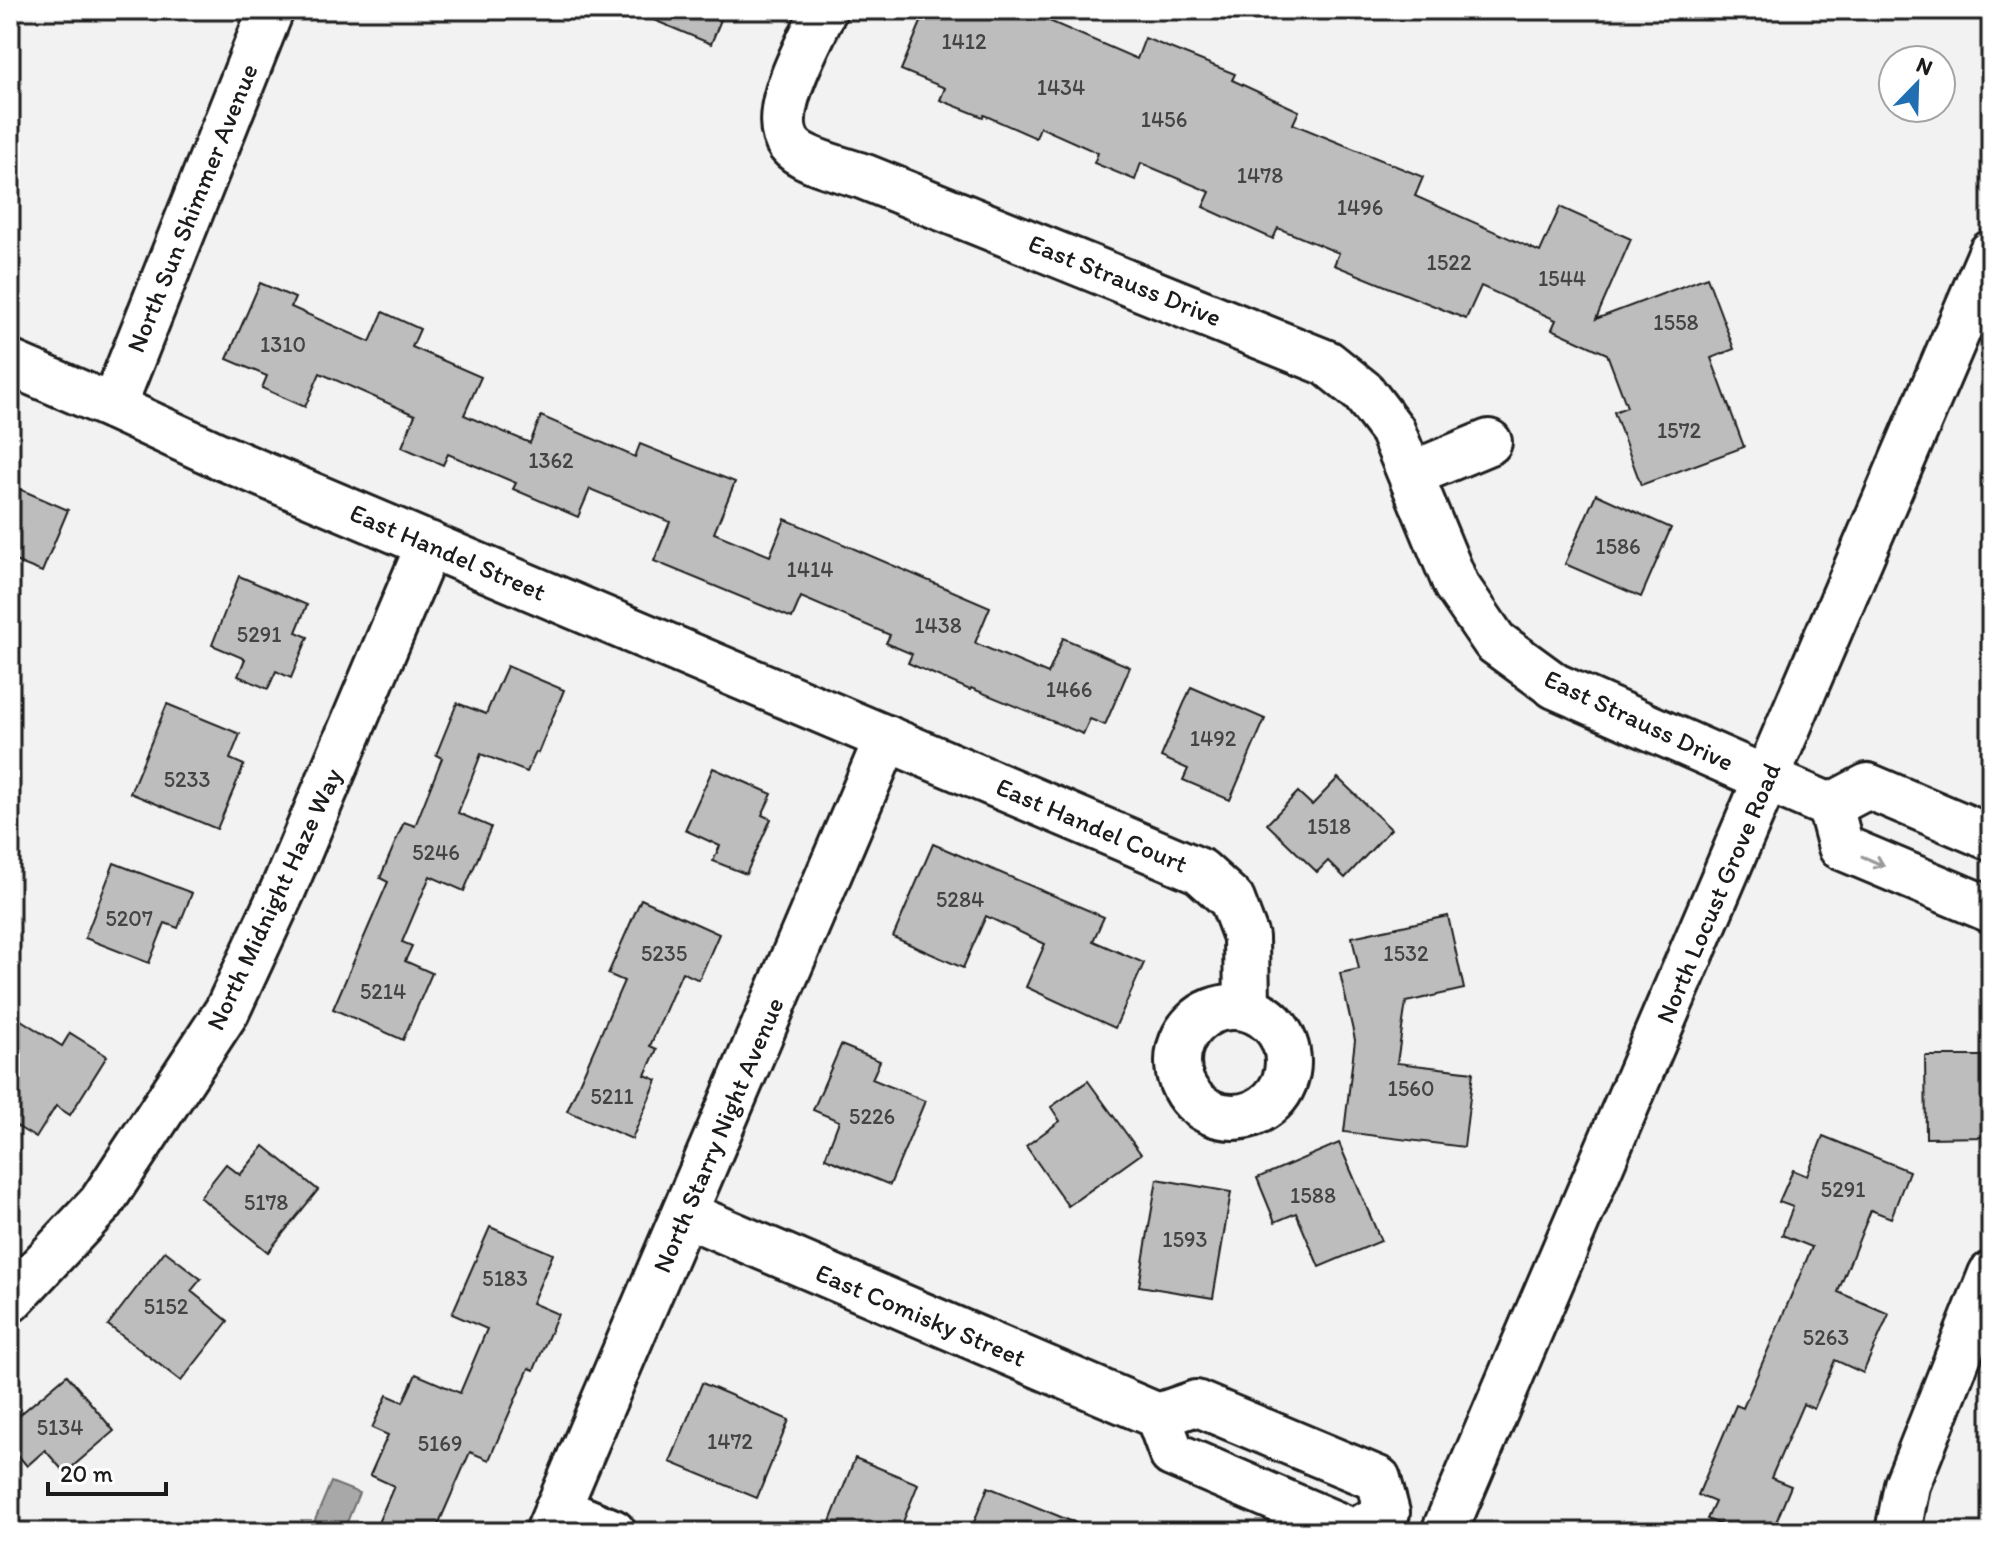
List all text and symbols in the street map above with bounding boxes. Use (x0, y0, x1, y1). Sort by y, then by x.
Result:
house number: 1412 (941, 28, 987, 55)
north arrow (1877, 44, 1957, 124)
text: N (1913, 51, 1937, 81)
street label: North Sun Shimmer Avenue (119, 59, 265, 357)
house number: 1434 (1037, 74, 1085, 101)
house number: 1456 (1141, 106, 1187, 133)
house number: 1478 (1237, 162, 1283, 189)
house number: 1496 (1337, 194, 1383, 221)
street label: East Strauss Drive (1024, 227, 1226, 333)
house number: 1522 (1427, 249, 1472, 276)
house number: 1544 (1538, 265, 1586, 292)
house number: 1558 (1653, 309, 1699, 336)
house number: 1310 (260, 331, 306, 358)
house number: 1572 (1657, 417, 1702, 444)
house number: 1362 (528, 447, 574, 474)
street label: East Handel Street (345, 496, 551, 608)
house number: 1586 (1595, 533, 1641, 560)
house number: 1414 (787, 556, 833, 583)
house number: 1438 (914, 612, 962, 639)
house number: 5291 (237, 621, 281, 648)
street label: East Strauss Drive (1539, 662, 1739, 778)
house number: 1466 (1046, 676, 1092, 703)
house number: 1492 (1190, 725, 1237, 752)
street label: North Locust Grove Road (1649, 758, 1787, 1028)
street label: North Midnight Haze Way (199, 763, 349, 1035)
house number: 5233 (163, 766, 211, 793)
street label: East Handel Court (991, 770, 1193, 880)
house number: 1518 (1307, 813, 1351, 840)
house number: 5246 (412, 839, 460, 866)
one-way arrow (1860, 854, 1885, 869)
house number: 5284 (936, 886, 984, 913)
house number: 5207 (105, 905, 153, 932)
house number: 5235 (641, 940, 687, 967)
house number: 1532 (1383, 940, 1429, 967)
house number: 5214 (360, 978, 406, 1005)
street label: North Starry Night Avenue (645, 992, 791, 1278)
house number: 1560 (1388, 1075, 1434, 1102)
house number: 5211 (590, 1083, 634, 1110)
house number: 5226 (849, 1103, 895, 1130)
house number: 5291 (1821, 1176, 1865, 1203)
house number: 1588 (1290, 1182, 1336, 1209)
house number: 5178 (244, 1189, 288, 1216)
house number: 1593 (1162, 1226, 1208, 1253)
street label: East Comisky Street (811, 1256, 1031, 1374)
house number: 5183 (482, 1265, 528, 1292)
house number: 5152 (144, 1293, 189, 1320)
house number: 5263 (1803, 1324, 1849, 1351)
house number: 5134 (37, 1414, 83, 1441)
house number: 1472 (707, 1428, 753, 1455)
house number: 5169 (418, 1430, 462, 1457)
scale bar (48, 1446, 166, 1496)
text: 20 m (60, 1459, 113, 1488)

